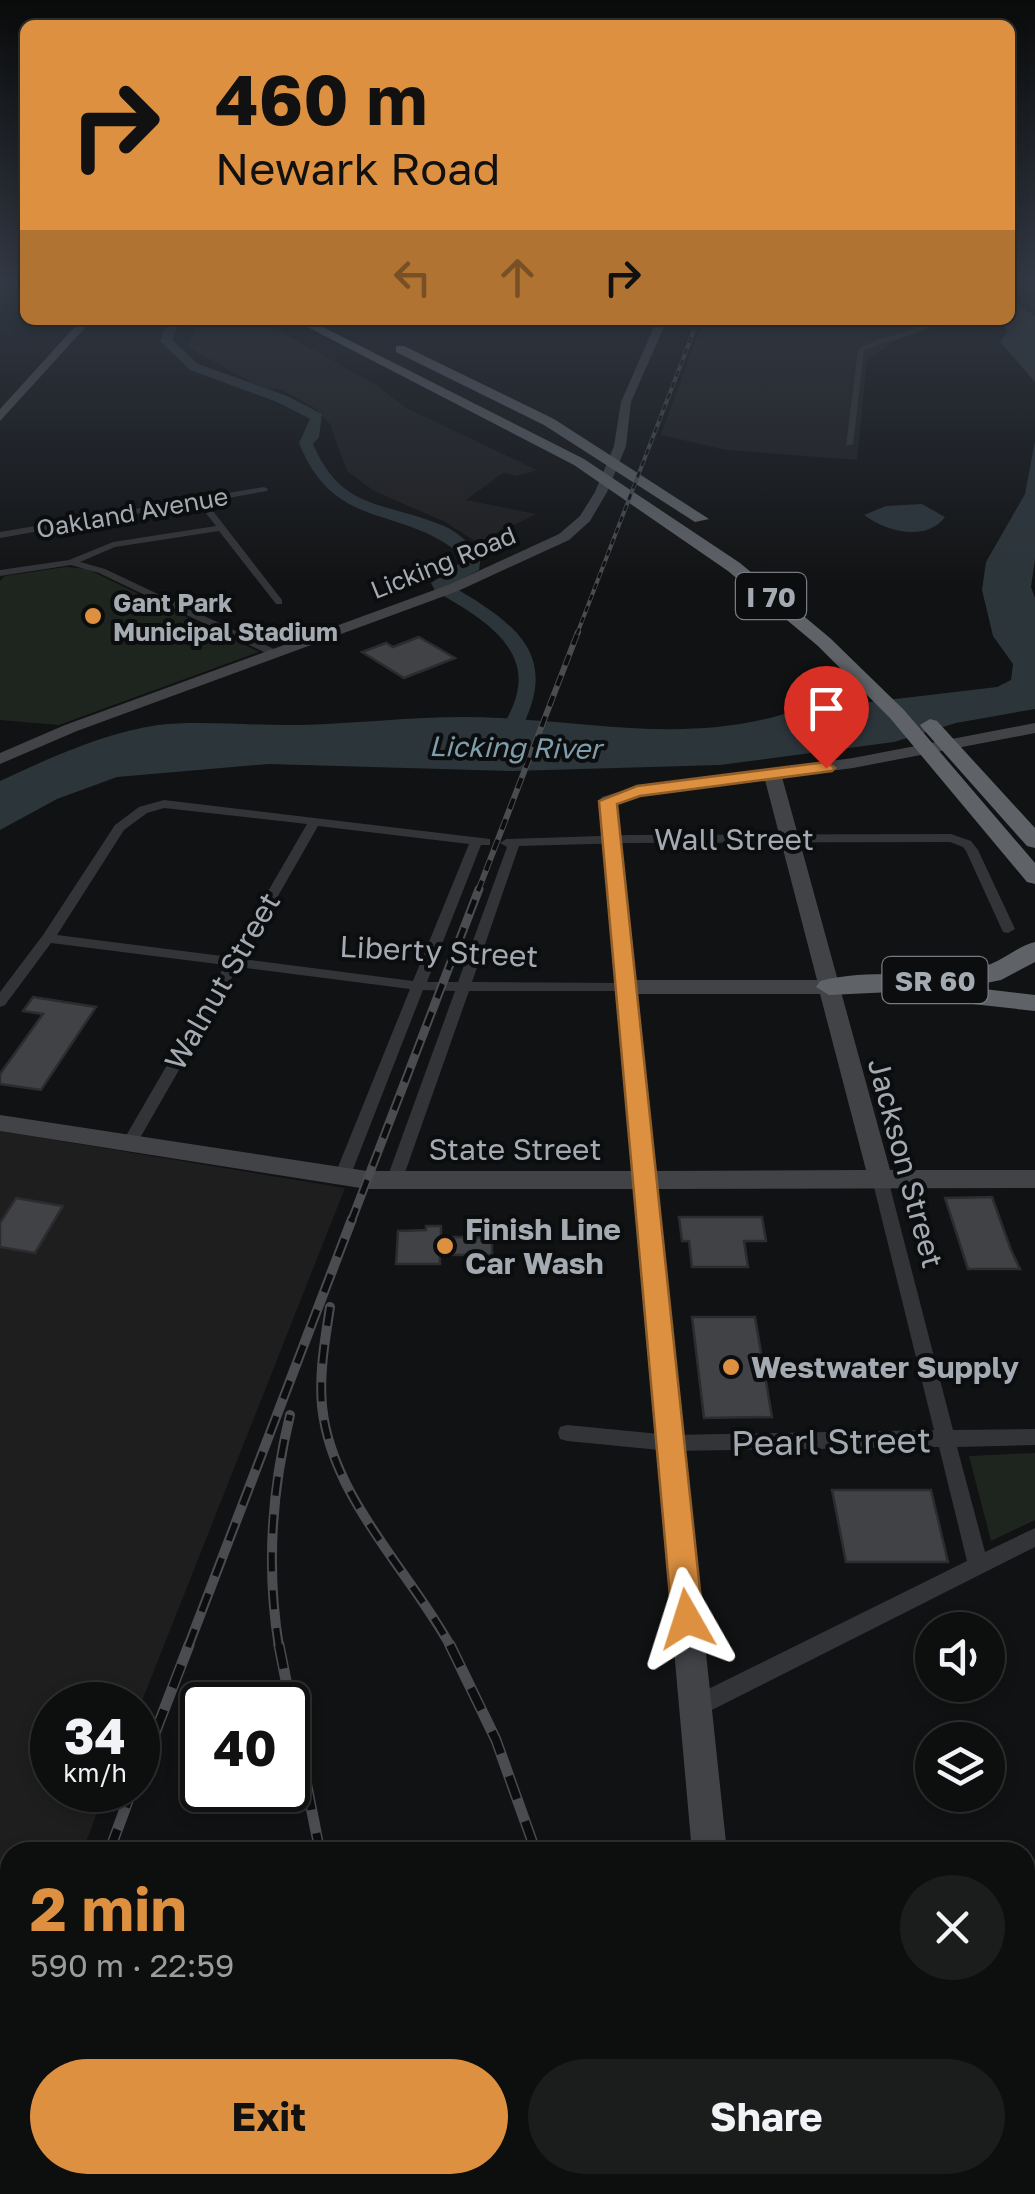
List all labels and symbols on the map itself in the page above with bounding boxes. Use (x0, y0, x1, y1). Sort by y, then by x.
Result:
street label: Oakland Avenue (34, 480, 230, 544)
street label: Licking Road (366, 519, 520, 605)
road number: I 70 (736, 573, 806, 619)
place label: Gant Park Municipal Stadium (113, 587, 338, 647)
marker: Gant Park Municipal Stadium (82, 605, 104, 627)
pin (784, 666, 869, 769)
water label: Licking River (429, 729, 606, 765)
street label: Wall Street (654, 821, 814, 857)
street label: Walnut Street (157, 886, 287, 1076)
street label: Liberty Street (339, 928, 539, 974)
road number: SR 60 (882, 957, 988, 1003)
street label: Jackson Street (861, 1054, 951, 1272)
street label: State Street (429, 1131, 601, 1167)
place label: Finish Line Car Wash (465, 1211, 621, 1281)
marker: Finish Line Car Wash (434, 1235, 456, 1257)
place label: Westwater Supply (751, 1349, 1019, 1385)
marker: Westwater Supply (720, 1356, 742, 1378)
street label: Pearl Street (731, 1418, 931, 1464)
position arrow (635, 1567, 739, 1671)
speed limit sign: 40 (180, 1682, 310, 1812)

